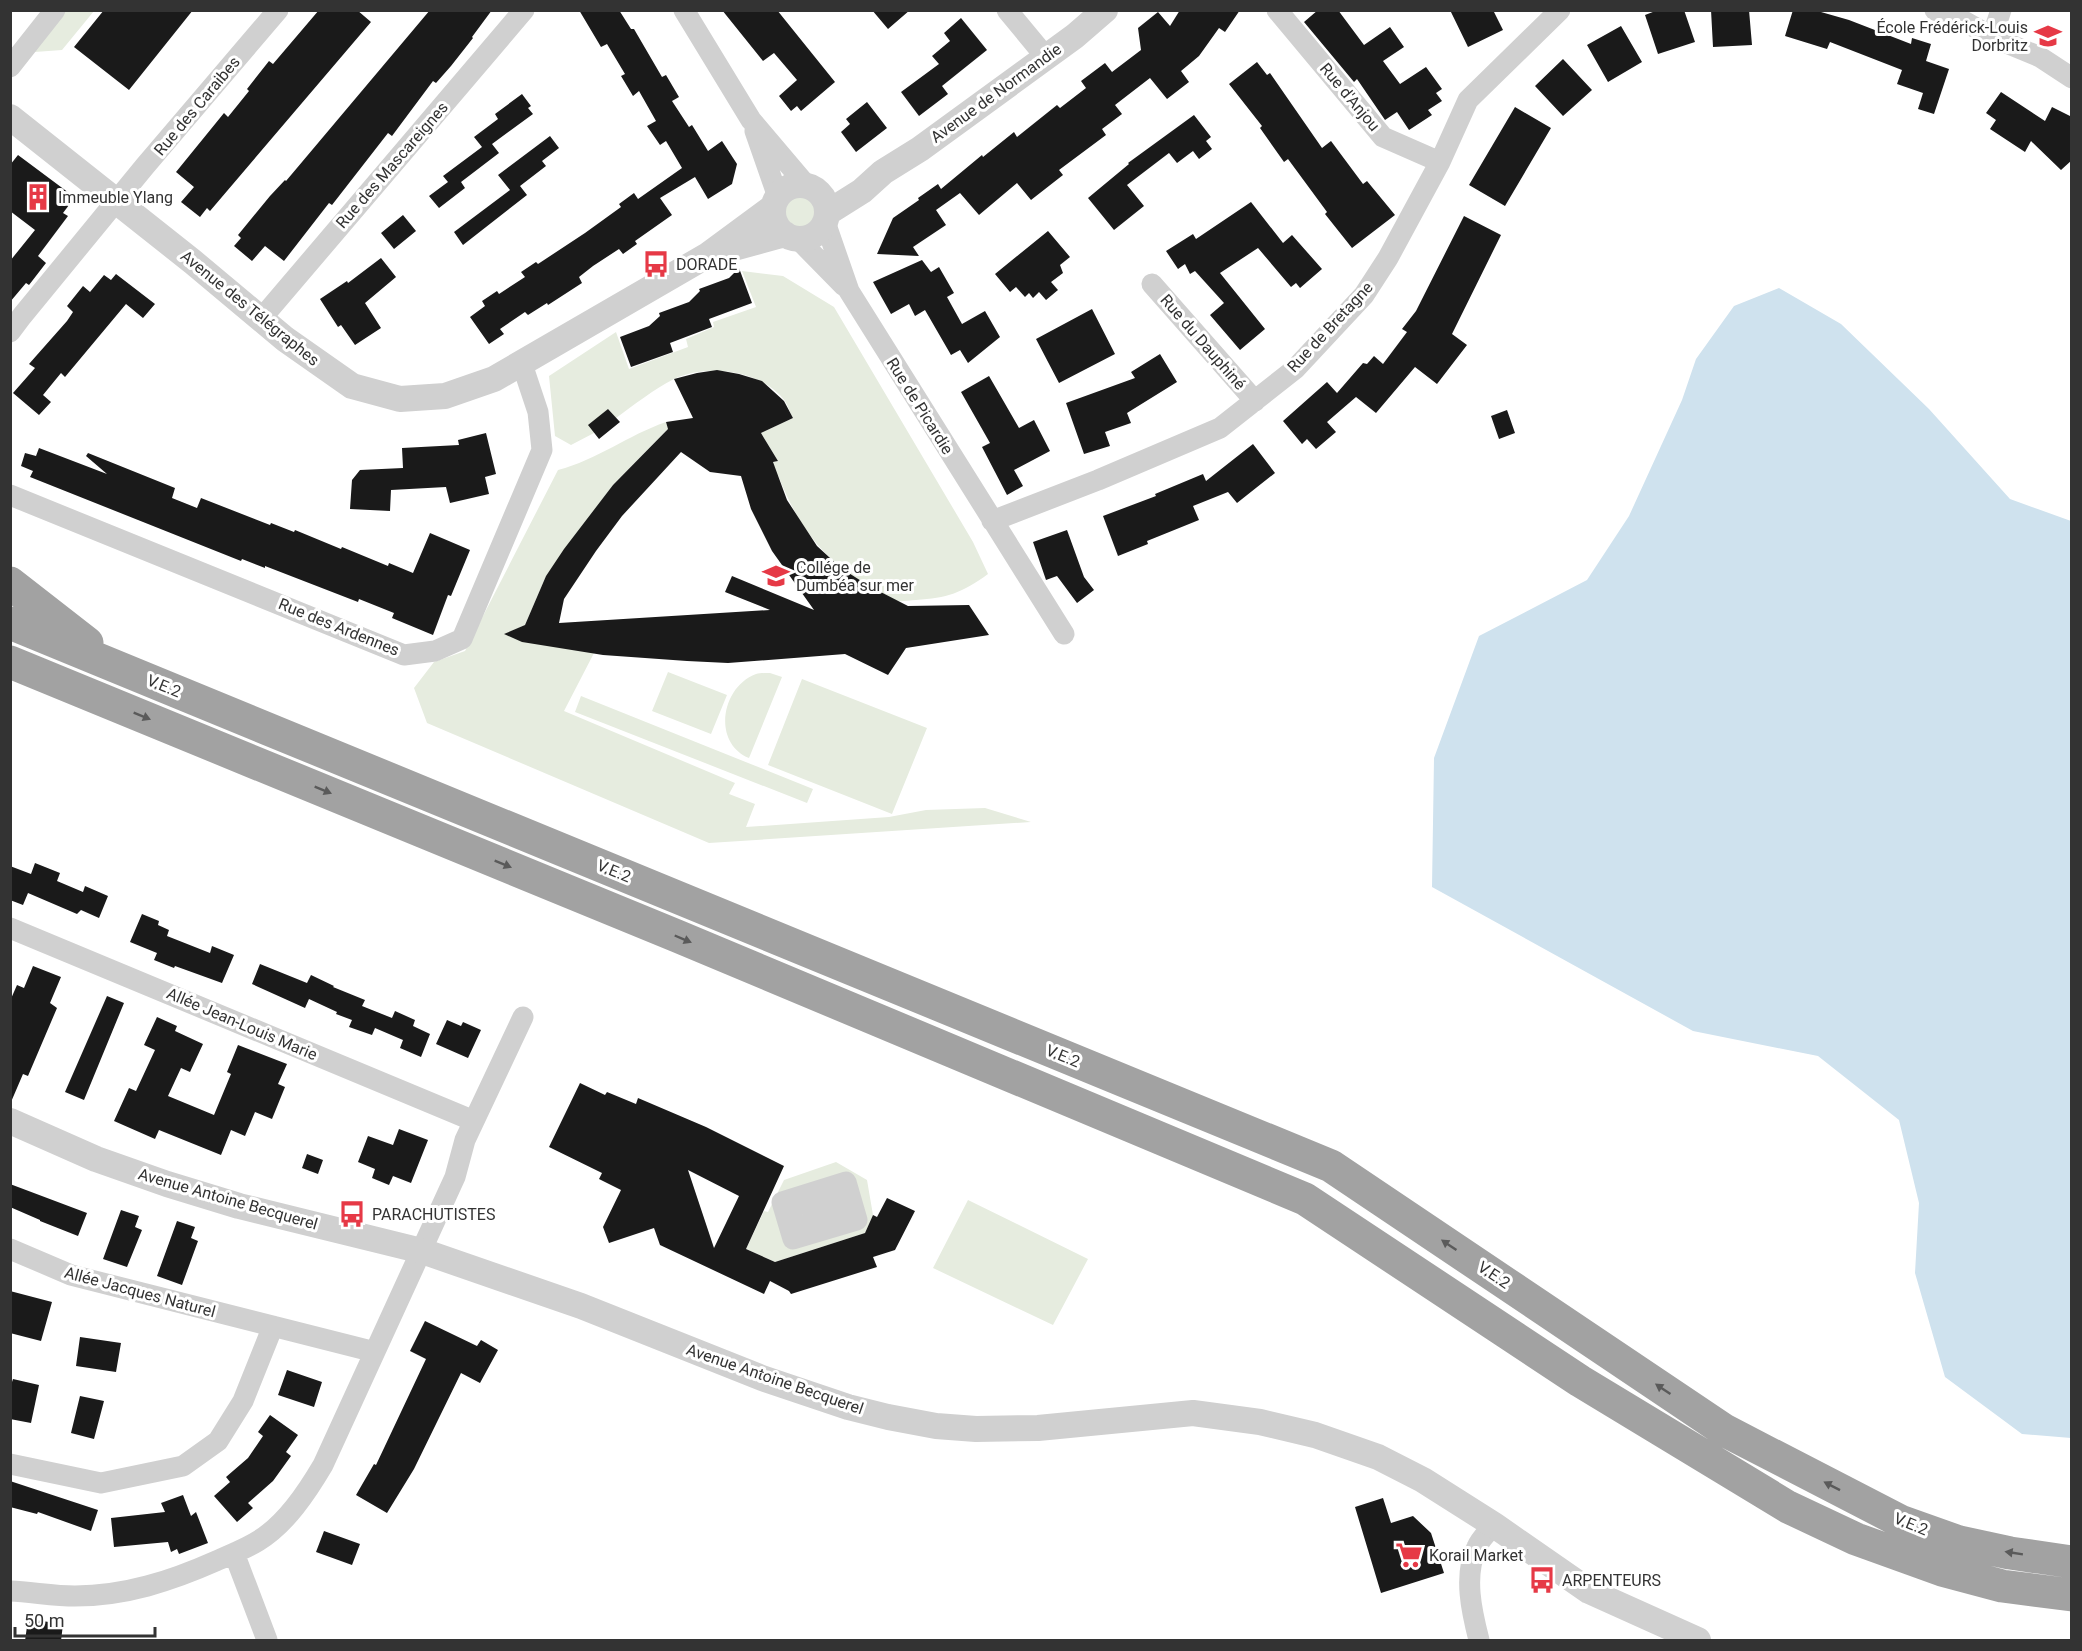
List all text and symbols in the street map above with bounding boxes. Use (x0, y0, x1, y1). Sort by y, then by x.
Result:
place label: École Frédérick-Louis Dorbritz (1876, 18, 2028, 55)
school or university icon: École Frédérick-Louis Dorbritz (2033, 21, 2063, 51)
street label: Avenue de Normandie (927, 39, 1065, 147)
street label: Rue des Caraibes (150, 53, 244, 159)
street label: Rue d'Anjou (1316, 59, 1384, 135)
street label: Rue des Mascareignes (332, 98, 452, 232)
building icon: Immeuble Ylang (23, 182, 53, 212)
place label: Immeuble Ylang (58, 188, 173, 207)
street label: Avenue des Télégraphes (177, 246, 323, 370)
bus stop icon: DORADE (641, 249, 671, 279)
place label: DORADE (676, 255, 737, 274)
street label: Rue de Bretagne (1283, 278, 1377, 376)
street label: Rue du Dauphiné (1156, 290, 1250, 394)
street label: Rue de Picardie (883, 354, 957, 458)
place label: Collége de Dumbéa sur mer (796, 558, 914, 595)
school or university icon: Collége de Dumbéa sur mer (761, 561, 791, 591)
street label: Rue des Ardennes (276, 594, 402, 660)
street label: V.E.2 (144, 671, 184, 701)
one-way arrow (134, 711, 152, 721)
one-way arrow (314, 785, 332, 795)
street label: V.E.2 (594, 856, 634, 886)
one-way arrow (494, 860, 512, 869)
one-way arrow (675, 934, 693, 944)
street label: Allée Jean-Louis Marie (164, 984, 320, 1064)
street label: V.E.2 (1043, 1041, 1083, 1071)
street label: Avenue Antoine Becquerel (136, 1164, 320, 1234)
bus stop icon: PARACHUTISTES (337, 1199, 367, 1229)
place label: PARACHUTISTES (372, 1205, 495, 1224)
one-way arrow (1441, 1240, 1457, 1251)
street label: V.E.2 (1474, 1257, 1514, 1293)
street label: Allée Jacques Naturel (62, 1263, 218, 1321)
street label: Avenue Antoine Becquerel (684, 1340, 866, 1418)
one-way arrow (1655, 1384, 1671, 1395)
one-way arrow (1823, 1481, 1840, 1491)
street label: V.E.2 (1891, 1509, 1931, 1539)
supermarket icon: Korail Market (1394, 1540, 1424, 1570)
place label: Korail Market (1429, 1546, 1523, 1565)
one-way arrow (2004, 1548, 2023, 1557)
bus stop icon: ARPENTEURS (1527, 1565, 1557, 1595)
place label: ARPENTEURS (1562, 1571, 1661, 1590)
scale bar (15, 1600, 154, 1638)
text: 50 m (24, 1610, 64, 1631)

